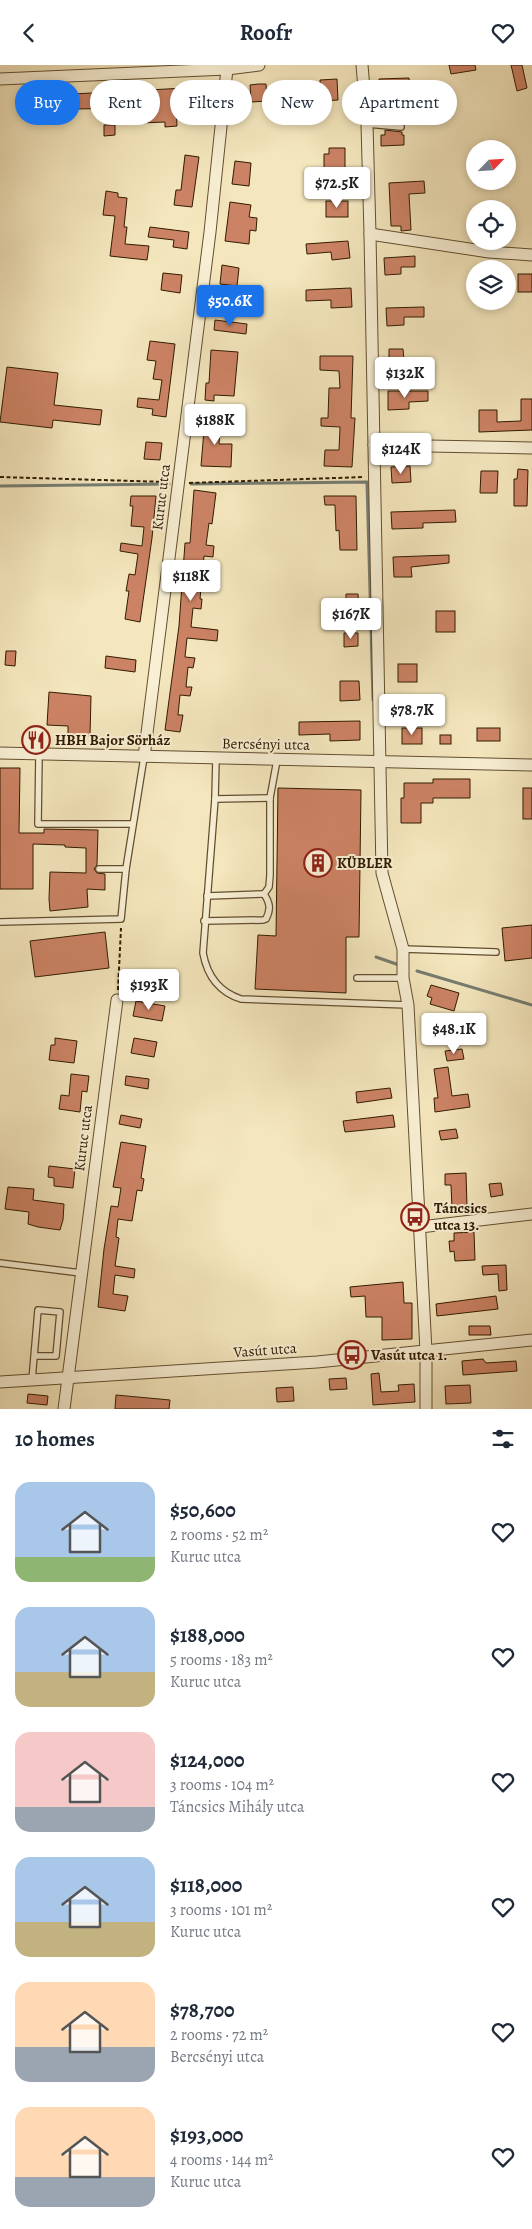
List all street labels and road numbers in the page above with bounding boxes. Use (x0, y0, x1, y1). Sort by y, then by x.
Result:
street label: Kuruc utca (147, 463, 175, 531)
street label: Bercsényi utca (222, 733, 310, 755)
street label: Kuruc utca (69, 1104, 97, 1172)
street label: Vasút utca (232, 1338, 297, 1362)

